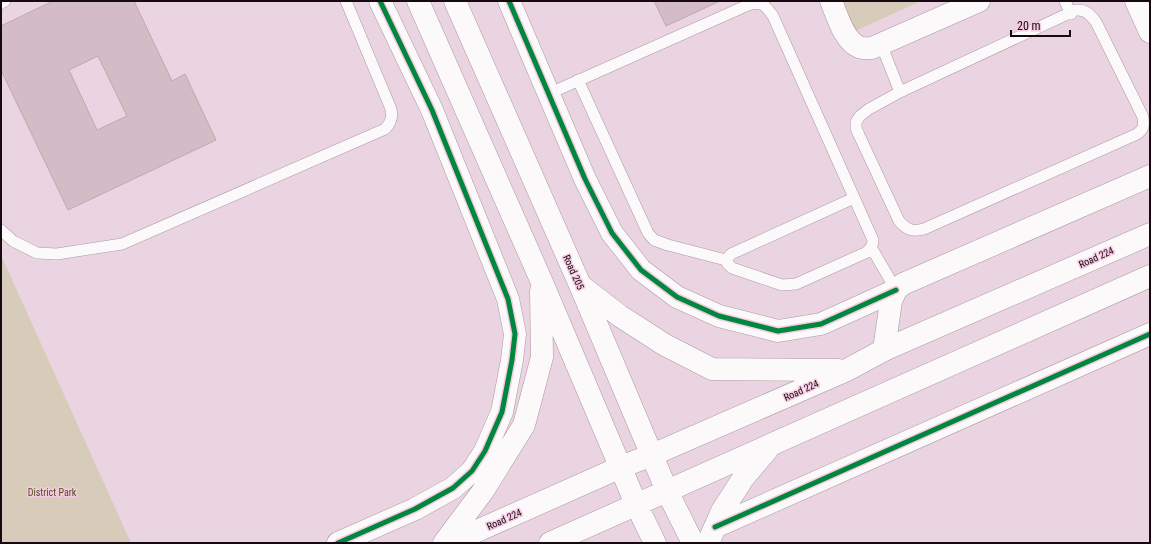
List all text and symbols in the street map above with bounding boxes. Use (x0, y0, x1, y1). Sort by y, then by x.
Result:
scale bar (1011, 12, 1070, 38)
text: 20 m (1017, 19, 1041, 33)
street label: Road 224 (1077, 245, 1115, 270)
street label: Road 205 (561, 253, 586, 291)
street label: Road 224 (782, 378, 820, 403)
park label: District Park (28, 487, 77, 498)
street label: Road 224 (485, 507, 523, 532)

